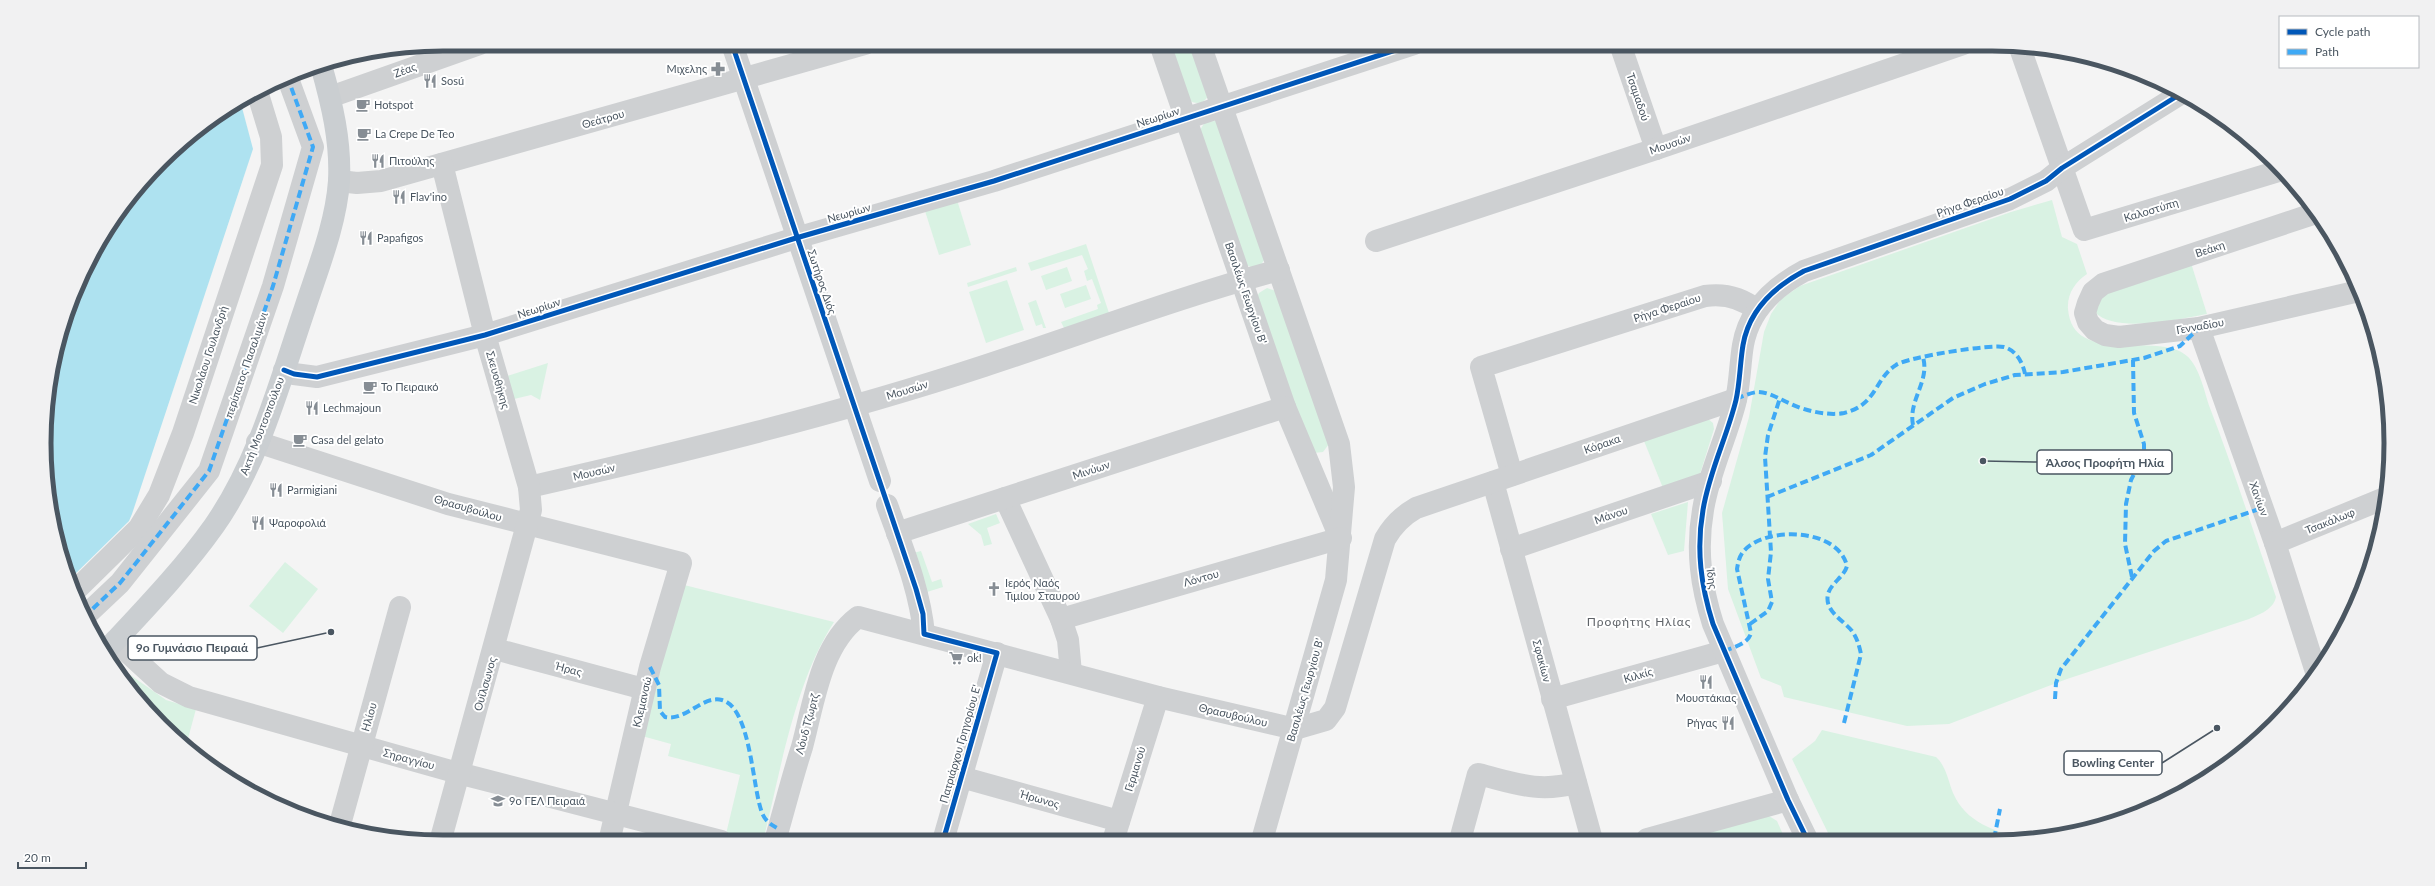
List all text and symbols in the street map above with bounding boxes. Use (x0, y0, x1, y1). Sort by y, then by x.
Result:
legend (2279, 16, 2419, 68)
text: Cycle path (2315, 24, 2370, 39)
text: Path (2315, 44, 2339, 59)
street label: Ζέας (392, 59, 418, 80)
pharmacy icon: Μιχελης (710, 61, 726, 77)
place label: Μιχελης (667, 62, 707, 75)
street label: Τσαμαδού (1624, 71, 1653, 122)
restaurant icon: Sosú (422, 73, 438, 89)
place label: Sosú (441, 74, 464, 87)
cafe icon: Hotspot (355, 97, 371, 113)
place label: Hotspot (374, 98, 413, 111)
street label: Νεωρίων (1135, 103, 1181, 130)
street label: Θεάτρου (580, 106, 626, 131)
cafe icon: La Crepe De Teo (356, 126, 372, 142)
place label: La Crepe De Teo (375, 127, 454, 140)
street label: Μουσών (1647, 130, 1693, 157)
restaurant icon: Πιτούλης (370, 153, 386, 169)
place label: Πιτούλης (389, 154, 434, 167)
street label: Ρήγα Φεραίου (1935, 184, 2005, 219)
restaurant icon: Flav'ino (391, 189, 407, 205)
place label: Flav'ino (410, 190, 447, 203)
street label: Καλοστύπη (2122, 195, 2180, 224)
street label: Νεωρίων (826, 200, 872, 225)
restaurant icon: Papafigos (358, 230, 374, 246)
place label: Papafigos (377, 231, 424, 244)
street label: Βεάκη (2193, 238, 2226, 259)
street label: Βασιλέως Γεωργίου Β' (1223, 240, 1270, 346)
street label: Σωτήρος Διός (805, 248, 840, 316)
street label: Ρήγα Φεραίου (1632, 291, 1702, 325)
street label: Νεωρίων (516, 294, 562, 321)
street label: Νικολάου Γουλανδρή (186, 304, 230, 406)
street label: περίπατος Πασαλιμάνι (221, 310, 270, 420)
street label: Γενναδίου (2175, 315, 2225, 336)
street label: Σκευοθήκης (484, 350, 513, 410)
street label: Ακτή Μουτσοπούλου (237, 375, 286, 477)
street label: Μουσών (884, 377, 930, 402)
cafe icon: Το Πειραικό (362, 379, 378, 395)
place label: Το Πειραικό (381, 380, 438, 393)
restaurant icon: Lechmajoun (304, 400, 320, 416)
place label: Lechmajoun (323, 401, 381, 414)
street label: Κόρακα (1582, 431, 1622, 456)
cafe icon: Casa del gelato (292, 432, 308, 448)
place label: Casa del gelato (311, 433, 384, 446)
callout: Άλσος Προφήτη Ηλία (2037, 450, 2172, 474)
text: Άλσος Προφήτη Ηλία (2045, 455, 2165, 470)
street label: Μινύων (1071, 457, 1112, 482)
street label: Μουσών (572, 460, 617, 483)
street label: Χανίων (2247, 480, 2272, 518)
restaurant icon: Parmigiani (268, 482, 284, 498)
place label: Parmigiani (287, 483, 338, 496)
street label: Θρασυβούλου (433, 492, 504, 523)
street label: Μάνου (1592, 503, 1629, 526)
street label: Τσακάλωφ (2303, 505, 2357, 536)
restaurant icon: Ψαροφολιά (250, 515, 266, 531)
place label: Ψαροφολιά (269, 516, 327, 529)
street label: Λόντου (1182, 566, 1220, 589)
street label: Ίδης (1704, 567, 1720, 590)
place label: Ιερός Ναός Τιμίου Σταυρού (1005, 576, 1080, 602)
church icon: Ιερός Ναός Τιμίου Σταυρού (986, 581, 1002, 597)
district label: Προφήτης Ηλίας (1587, 614, 1691, 629)
callout: 9ο Γυμνάσιο Πειραιά (128, 636, 257, 660)
street label: Βασιλέως Γεωργίου Β' (1284, 637, 1326, 743)
street label: Σφακίων (1531, 638, 1554, 684)
text: 9ο Γυμνάσιο Πειραιά (136, 640, 249, 655)
supermarket icon: ok! (948, 650, 964, 666)
place label: ok! (967, 651, 982, 664)
street label: Ουΐλσωνος (471, 655, 498, 712)
street label: Ήρας (554, 659, 583, 678)
street label: Κιλκίς (1622, 664, 1654, 685)
restaurant icon: Μουστάκιας (1698, 674, 1714, 690)
street label: Κλεμανσώ (629, 675, 654, 729)
street label: Πατριάρχου Γρηγορίου Ε' (936, 683, 983, 805)
place label: Μουστάκιας (1676, 691, 1736, 704)
street label: Λόυδ Τζωρτζ (792, 692, 822, 756)
street label: Θρασυβούλου (1197, 700, 1269, 729)
street label: Ηλίου (358, 701, 379, 733)
restaurant icon: Ρήγας (1720, 715, 1736, 731)
place label: Ρήγας (1687, 716, 1717, 729)
street label: Σηραγγίου (382, 745, 436, 772)
street label: Γερμανού (1122, 745, 1148, 793)
callout: Bowling Center (2064, 751, 2162, 775)
text: Bowling Center (2072, 755, 2155, 770)
street label: Ήρωνος (1018, 787, 1061, 810)
school or university icon: 9ο ΓΕΛ Πειραιά (490, 793, 506, 809)
place label: 9ο ΓΕΛ Πειραιά (509, 794, 586, 807)
scale bar (18, 844, 86, 870)
text: 20 m (24, 850, 51, 865)

